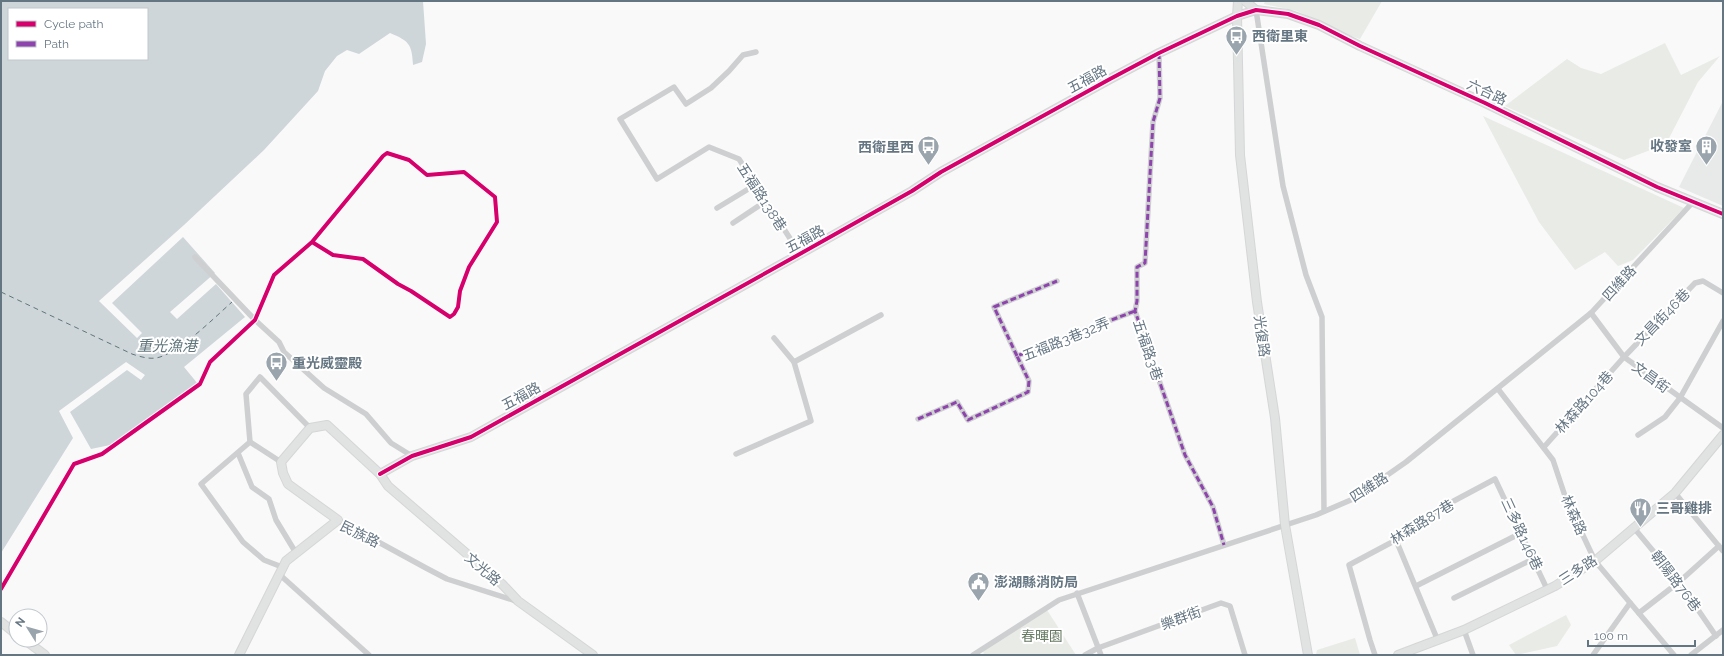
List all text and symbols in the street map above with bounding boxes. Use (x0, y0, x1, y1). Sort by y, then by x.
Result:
legend (8, 8, 148, 60)
text: Cycle path (44, 17, 103, 31)
bus stop icon: 西衛里東 (1224, 23, 1250, 56)
place label: 西衛里東 (1252, 28, 1308, 44)
text: Path (44, 37, 69, 51)
street label: 五福路 (1065, 62, 1109, 96)
street label: 六合路 (1465, 76, 1509, 108)
building icon: 收發室 (1694, 133, 1720, 166)
bus stop icon: 西衛里西 (916, 134, 942, 167)
place label: 收發室 (1650, 138, 1692, 154)
place label: 西衛里西 (858, 139, 914, 155)
street label: 五福路138巷 (734, 160, 790, 234)
street label: 五福路 (783, 222, 827, 256)
street label: 四維路 (1599, 262, 1639, 304)
street label: 文昌街46巷 (1631, 286, 1693, 348)
street label: 五福路3巷32弄 (1020, 314, 1112, 364)
street label: 光復路 (1251, 314, 1273, 358)
street label: 五福路3巷 (1130, 317, 1166, 383)
water label: 重光漁港 (137, 337, 199, 355)
bus stop icon: 重光威靈殿 (263, 350, 289, 383)
place label: 重光威靈殿 (292, 355, 362, 371)
street label: 文昌街 (1629, 358, 1673, 396)
street label: 林森路104巷 (1552, 368, 1616, 436)
street label: 五福路 (499, 379, 543, 413)
street label: 四維路 (1347, 469, 1391, 505)
street label: 林森路 (1558, 493, 1590, 537)
street label: 三多路146巷 (1498, 495, 1546, 573)
restaurant icon: 三哥雞排 (1628, 495, 1654, 528)
street label: 林森路87巷 (1387, 496, 1457, 548)
place label: 三哥雞排 (1656, 500, 1712, 516)
street label: 民族路 (338, 518, 382, 550)
street label: 朝陽路76巷 (1648, 547, 1704, 615)
street label: 文光路 (462, 549, 504, 589)
street label: 三多路 (1556, 552, 1600, 588)
public building icon: 澎湖縣消防局 (965, 569, 991, 602)
place label: 澎湖縣消防局 (994, 574, 1078, 590)
street label: 樂群街 (1159, 603, 1203, 633)
north arrow (8, 608, 48, 648)
text: N (13, 615, 28, 630)
scale bar (1588, 622, 1695, 648)
park label: 春暉園 (1021, 628, 1063, 644)
text: 100 m (1594, 629, 1628, 643)

